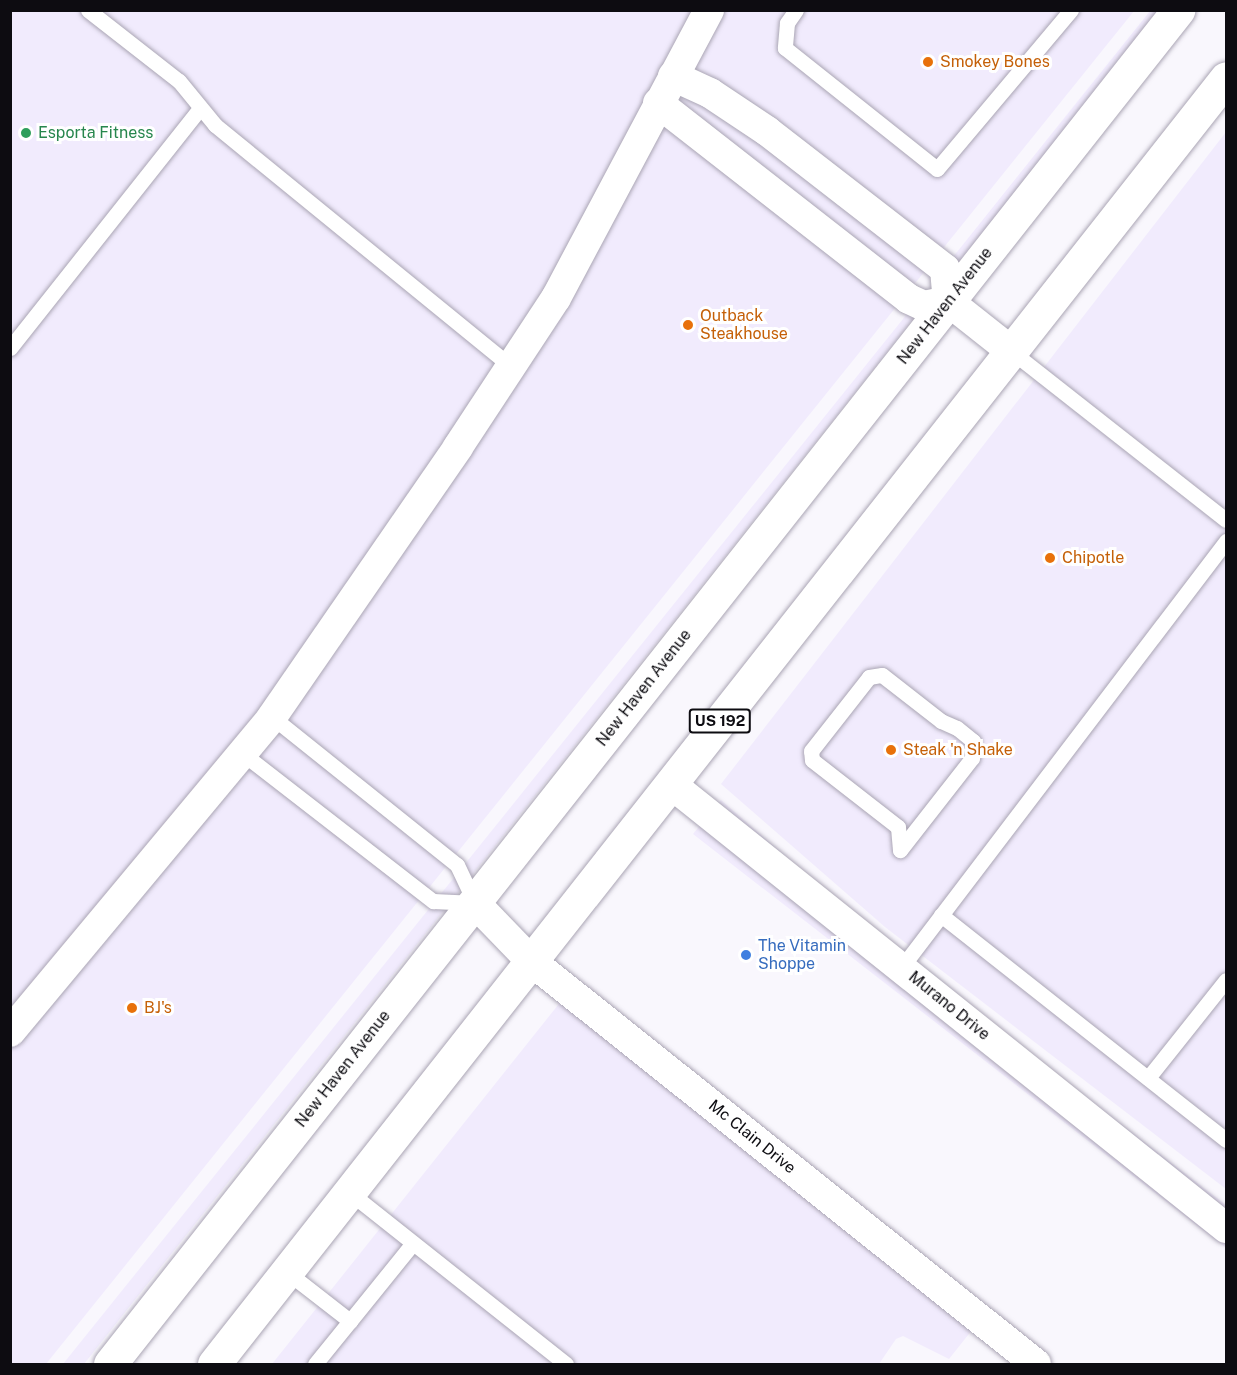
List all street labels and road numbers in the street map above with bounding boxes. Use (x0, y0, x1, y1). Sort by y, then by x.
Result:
street label: New Haven Avenue (893, 244, 997, 368)
street label: New Haven Avenue (592, 626, 696, 750)
road number: US 192 (688, 709, 752, 733)
street label: Murano Drive (905, 967, 993, 1045)
street label: New Haven Avenue (291, 1007, 395, 1131)
street label: Mc Clain Drive (704, 1096, 800, 1178)

